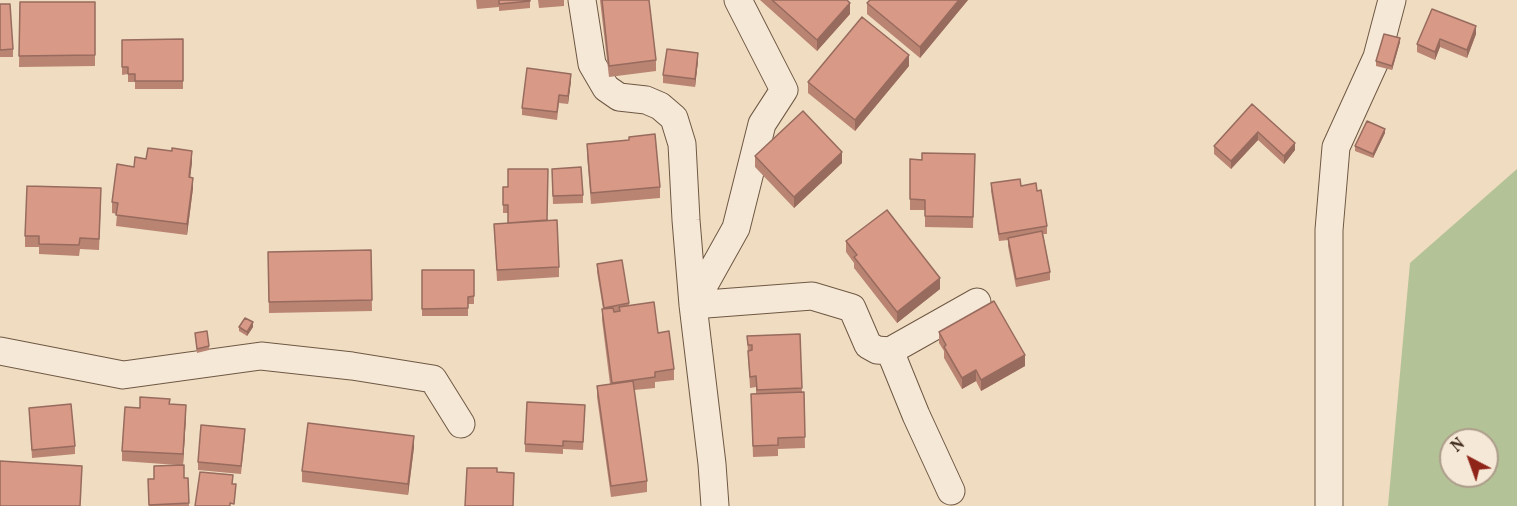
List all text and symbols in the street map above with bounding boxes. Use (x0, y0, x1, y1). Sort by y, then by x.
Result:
north arrow (1439, 428, 1499, 488)
text: N (1447, 434, 1470, 458)

